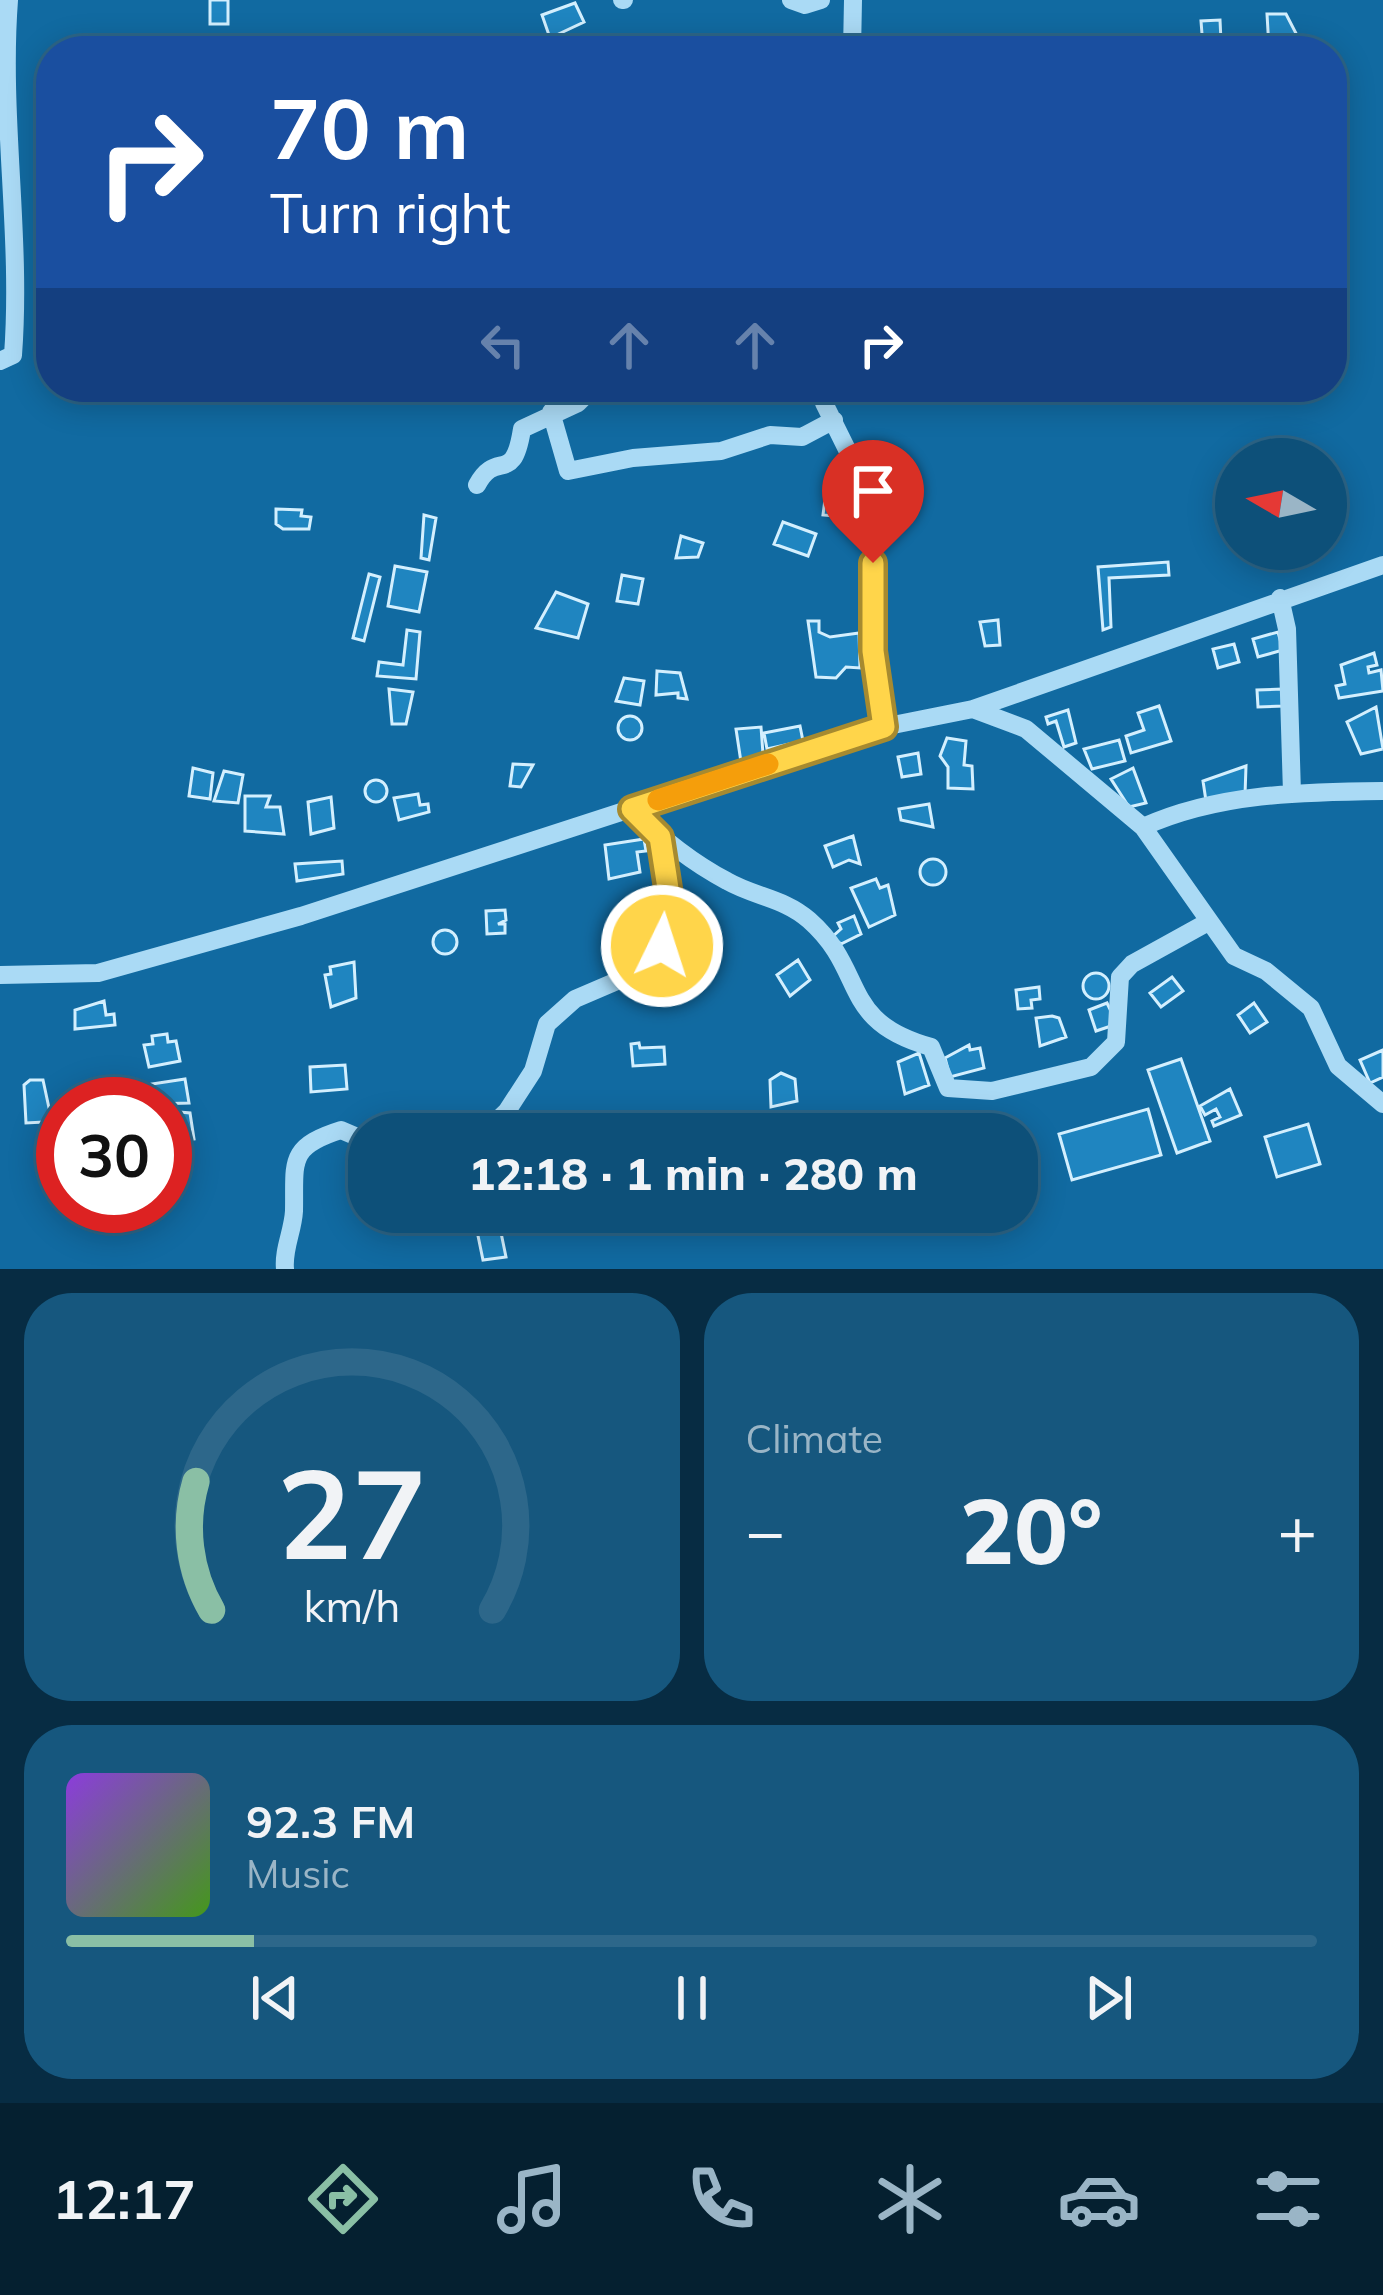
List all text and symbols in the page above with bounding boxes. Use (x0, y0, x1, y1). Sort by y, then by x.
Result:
text: 70 m (270, 75, 469, 180)
icon: right (72, 84, 228, 240)
text: Turn right (270, 179, 511, 247)
icon: left (470, 312, 536, 378)
icon: ahead (596, 312, 662, 378)
icon: ahead (722, 312, 788, 378)
icon: right (848, 312, 914, 378)
north arrow (1215, 438, 1347, 570)
map controls (1215, 438, 1347, 570)
pin (822, 440, 924, 563)
icon: arrive (840, 458, 906, 524)
position arrow (599, 883, 725, 1009)
speed limit sign: 30 (36, 1077, 192, 1233)
text: 12:18 · 1 min · 280 m (468, 1145, 918, 1201)
text: Climate (746, 1414, 883, 1463)
text: 27 (277, 1434, 427, 1590)
text: 20° (960, 1474, 1103, 1587)
text: − (746, 1489, 785, 1572)
text: + (1277, 1489, 1317, 1572)
text: km/h (303, 1579, 400, 1633)
text: 92.3 FM (246, 1793, 415, 1849)
text: Music (246, 1849, 350, 1898)
icon: previous (242, 1965, 308, 2031)
icon: pause (659, 1965, 725, 2031)
icon: next (1076, 1965, 1142, 2031)
icon: directions (301, 2157, 385, 2241)
icon: music (490, 2157, 574, 2241)
icon: phone (679, 2157, 763, 2241)
icon: climate (868, 2157, 952, 2241)
icon: car (1057, 2157, 1141, 2241)
icon: filters (1246, 2157, 1330, 2241)
text: 12:17 (53, 2165, 196, 2233)

